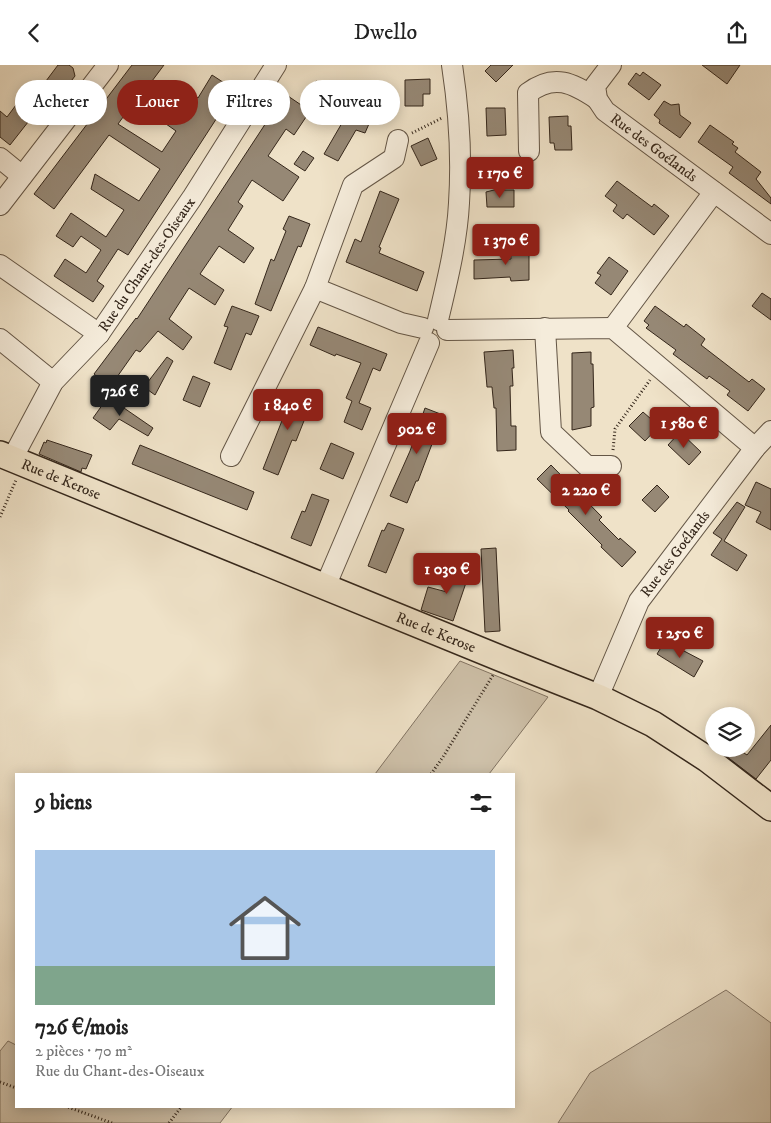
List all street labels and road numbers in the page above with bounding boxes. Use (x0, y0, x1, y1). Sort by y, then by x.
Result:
street label: Rue des Goélands (606, 109, 701, 186)
street label: Rue du Chant-des-Oiseaux (94, 193, 200, 336)
street label: Rue de Kerose (18, 455, 104, 504)
street label: Rue des Goélands (636, 507, 714, 601)
street label: Rue de Kerose (393, 608, 478, 657)

